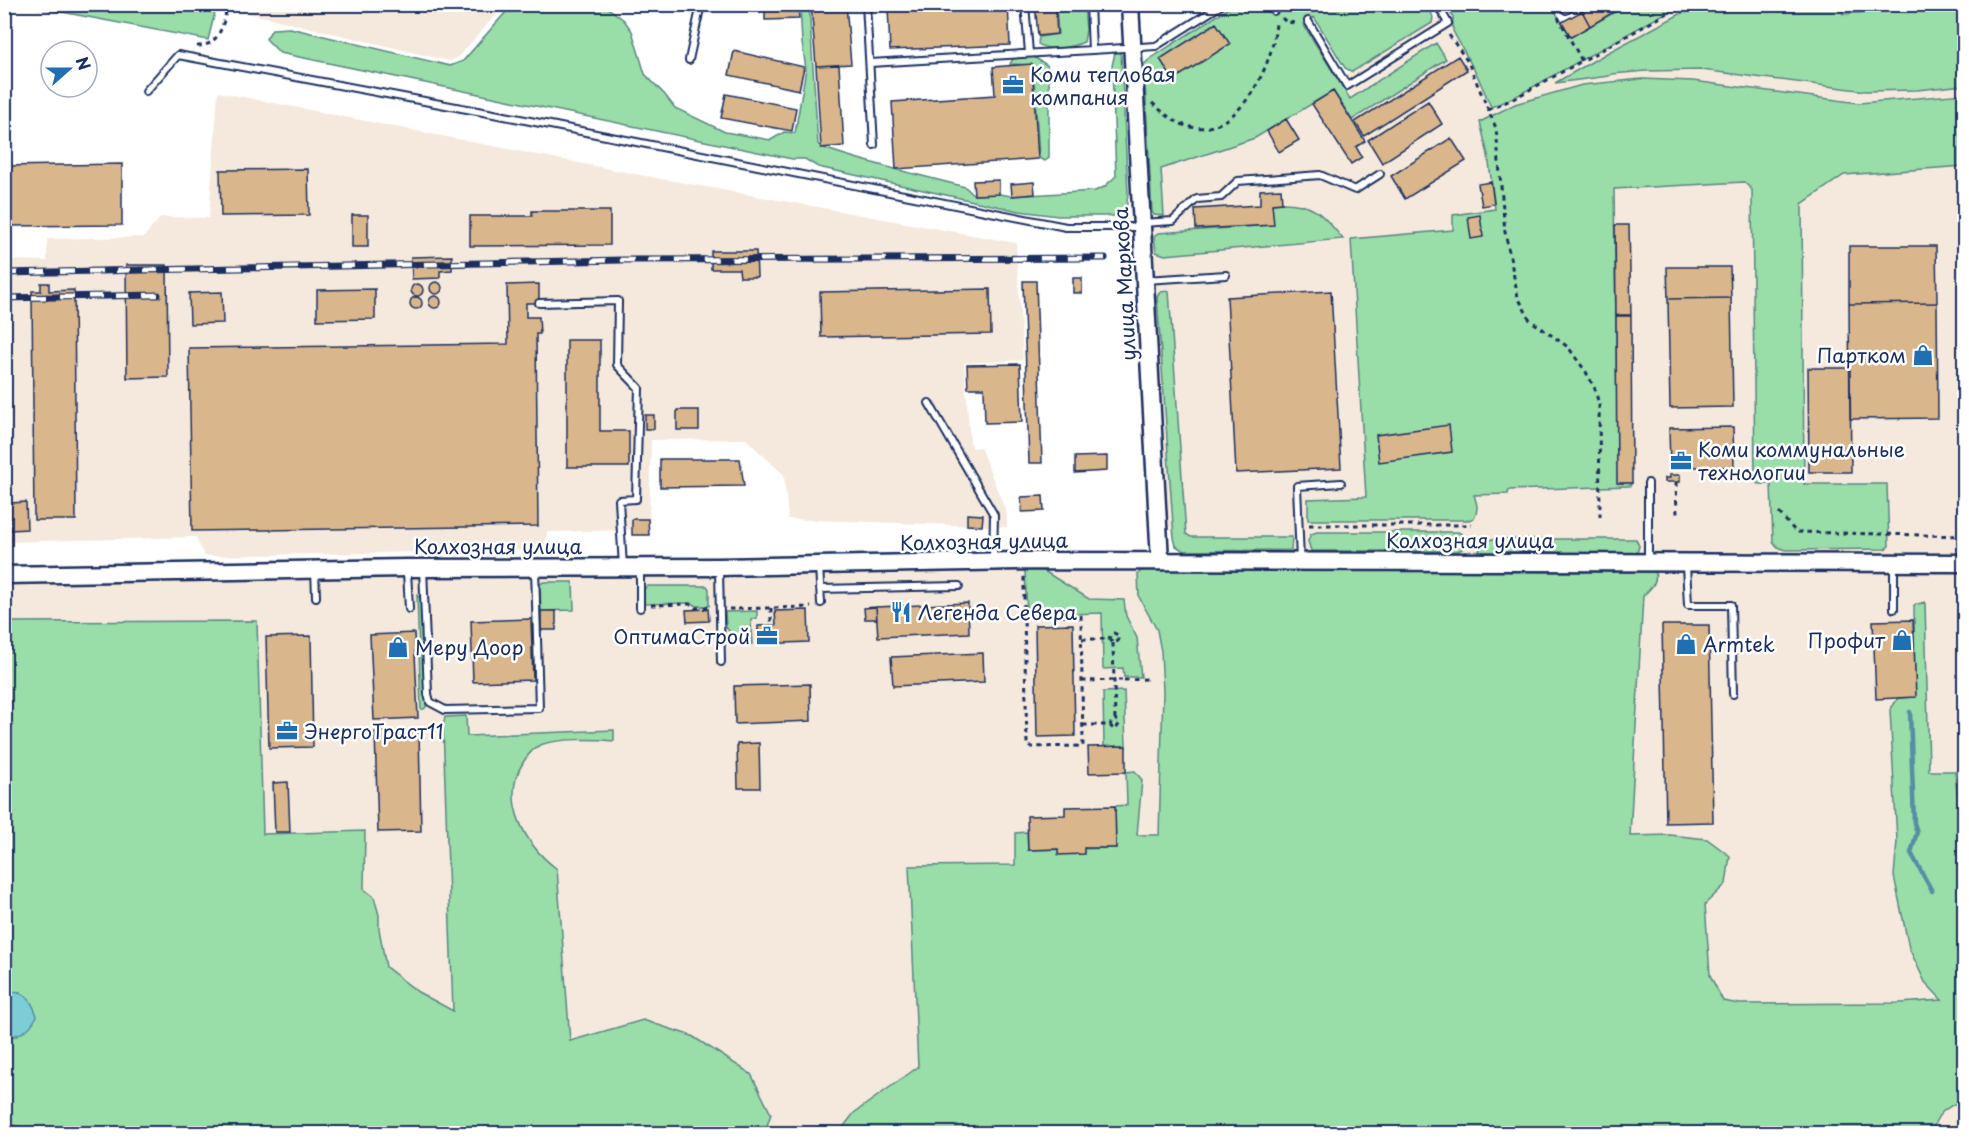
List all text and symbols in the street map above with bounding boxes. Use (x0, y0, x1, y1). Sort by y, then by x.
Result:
north arrow (39, 39, 99, 99)
text: N (70, 53, 97, 73)
place label: Коми тепловая компания (1030, 59, 1176, 112)
office icon: Коми тепловая компания (1001, 73, 1025, 97)
street label: улица Маркова (1105, 206, 1143, 362)
place label: Партком (1817, 340, 1906, 370)
shop icon: Партком (1911, 343, 1935, 367)
place label: Коми коммунальные технологии (1698, 434, 1905, 487)
office icon: Коми коммунальные технологии (1669, 449, 1693, 473)
street label: Колхозная улица (900, 525, 1069, 557)
street label: Колхозная улица (1386, 525, 1554, 555)
street label: Колхозная улица (414, 531, 582, 561)
place label: Легенда Севера (918, 597, 1078, 627)
restaurant icon: Легенда Севера (889, 600, 913, 624)
place label: ОптимаСтрой (613, 621, 750, 651)
office icon: ОптимаСтрой (755, 624, 779, 648)
place label: Профит (1808, 625, 1886, 655)
shop icon: Профит (1890, 628, 1914, 652)
place label: Armtek (1703, 629, 1775, 659)
place label: Меру Доор (415, 632, 524, 662)
shop icon: Armtek (1674, 632, 1698, 656)
shop icon: Меру Доор (386, 635, 410, 659)
place label: ЭнергоТраст11 (304, 716, 444, 746)
office icon: ЭнергоТраст11 (275, 719, 299, 743)

